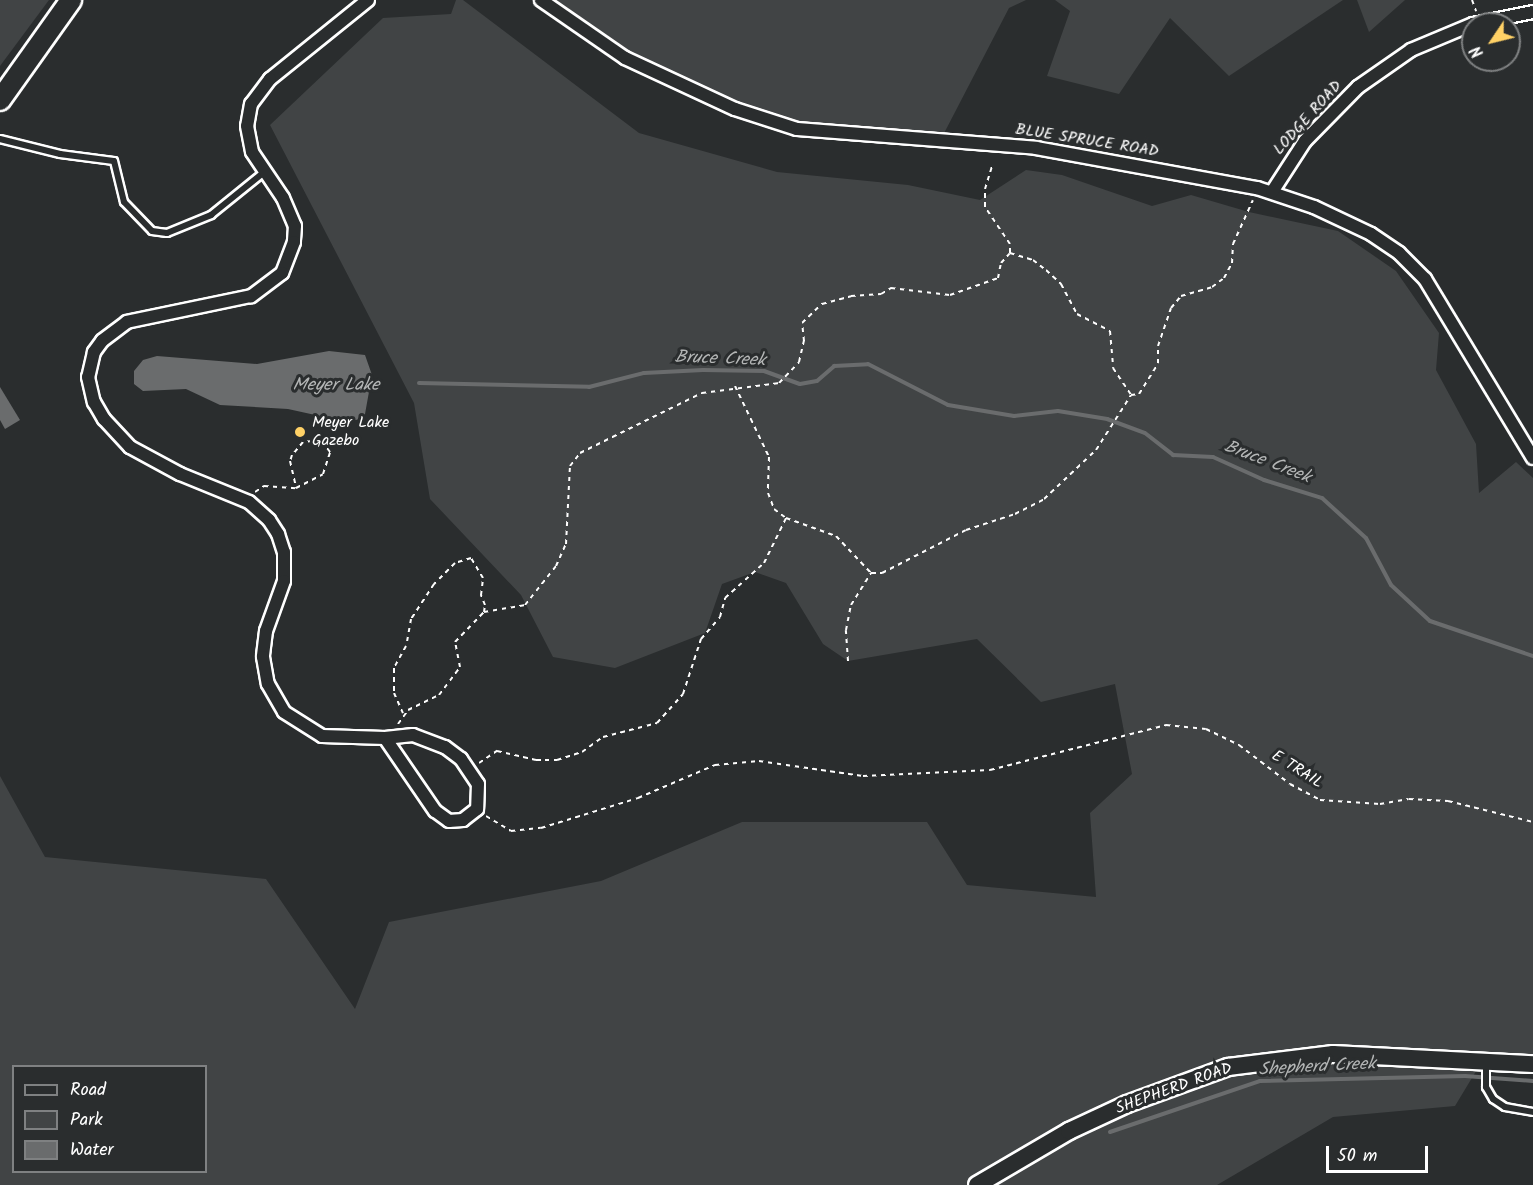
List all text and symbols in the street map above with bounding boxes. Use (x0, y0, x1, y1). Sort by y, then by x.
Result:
north arrow (1461, 12, 1521, 72)
text: N (1464, 40, 1491, 63)
street label: LODGE ROAD (1270, 77, 1346, 159)
street label: BLUE SPRUCE ROAD (1014, 120, 1160, 162)
water label: Bruce Creek (674, 348, 766, 372)
water label: Meyer Lake (293, 375, 379, 397)
place label: Meyer Lake Gazebo (312, 413, 389, 451)
marker: Meyer Lake Gazebo (293, 425, 307, 439)
water label: Bruce Creek (1221, 437, 1313, 489)
street label: E TRAIL (1268, 747, 1326, 793)
water label: Shepherd Creek (1258, 1054, 1376, 1082)
street label: SHEPHERD ROAD (1113, 1059, 1235, 1119)
legend (12, 1065, 207, 1173)
text: Road (70, 1076, 106, 1105)
text: Park (70, 1106, 103, 1135)
scale bar (1329, 1134, 1431, 1172)
text: Water (70, 1136, 114, 1165)
text: 50 m (1337, 1142, 1377, 1171)

